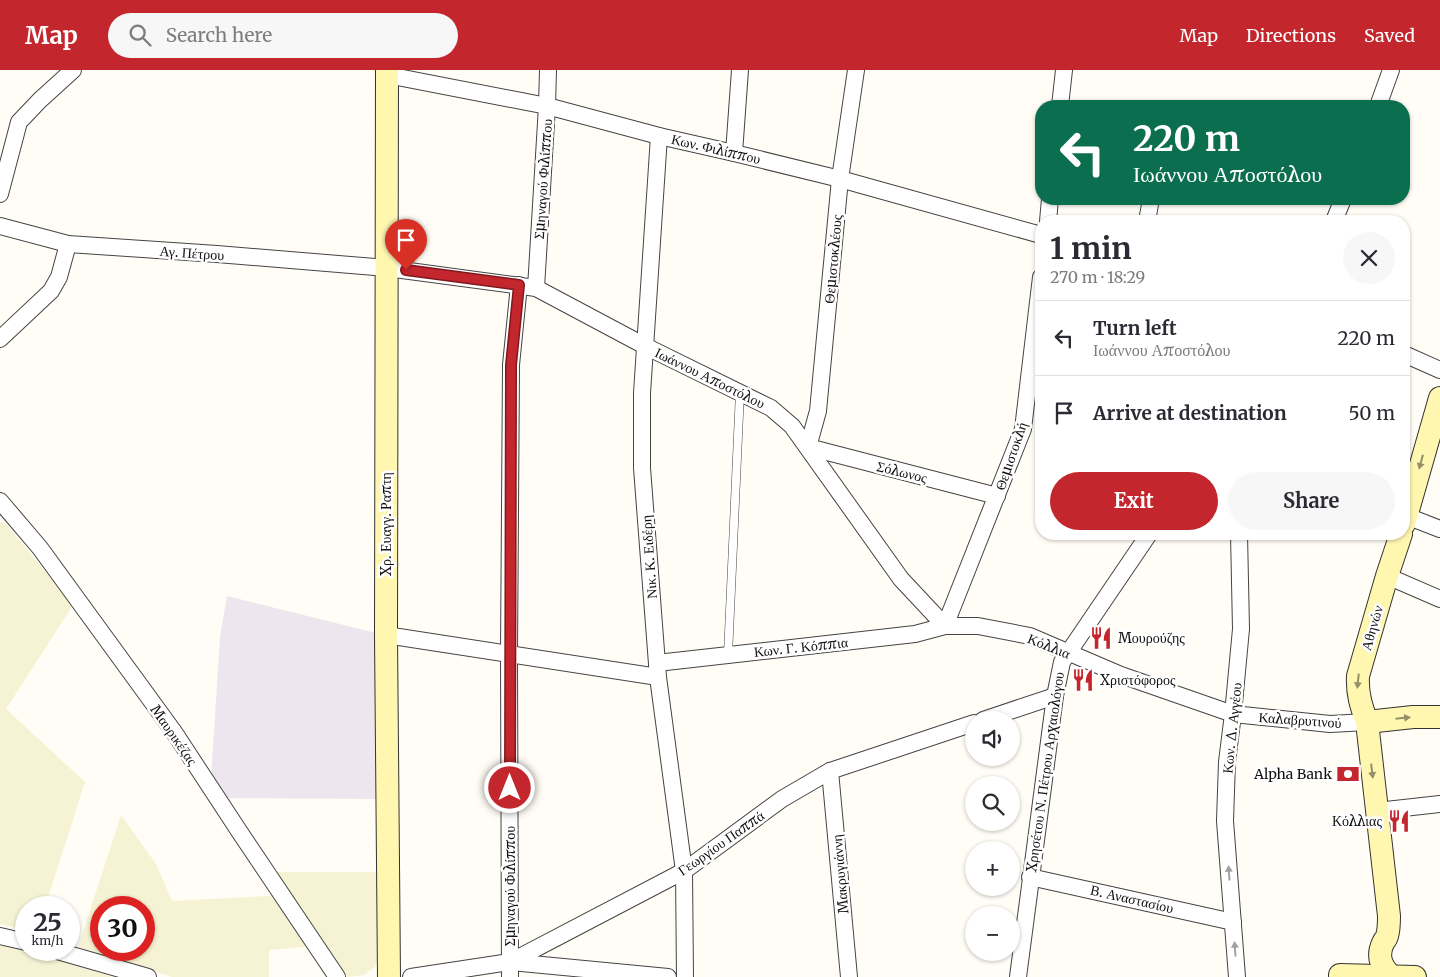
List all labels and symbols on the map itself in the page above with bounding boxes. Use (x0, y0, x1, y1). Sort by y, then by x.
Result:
street label: Σμηναγού Φιλίππου (530, 118, 556, 240)
street label: Κων. Φιλίππου (669, 130, 763, 168)
street label: Θεμιστοκλέους (820, 213, 846, 304)
pin (385, 219, 427, 270)
street label: Αγ. Πέτρου (159, 242, 225, 264)
street label: Ιωάννου Αποστόλου (652, 344, 768, 412)
street label: Θεμιστοκλή (991, 419, 1031, 493)
one-way arrow (1417, 454, 1425, 469)
street label: Σόλωνος (875, 457, 930, 487)
street label: Χρ. Ευαγγ. Ραπτη (377, 472, 395, 576)
street label: Νικ. Κ. Ειδέρη (637, 515, 661, 599)
street label: Αθηνών (1357, 603, 1387, 653)
restaurant icon: Μουρούζης (1088, 625, 1114, 651)
street label: Κόλλια (1025, 629, 1074, 663)
place label: Μουρούζης (1118, 629, 1185, 647)
street label: Κων. Γ. Κόππια (753, 633, 850, 661)
restaurant icon: Χριστόφορος (1070, 667, 1096, 693)
street label: Χρησέτου Ν. Πέτρου Αρχαιολόγου (1022, 671, 1068, 873)
place label: Χριστόφορος (1100, 671, 1176, 689)
one-way arrow (1354, 674, 1362, 690)
street label: Κων. Δ. Αγγέου (1218, 681, 1246, 774)
street label: Μαυρικέζας (147, 701, 202, 769)
street label: Καλαβρυτινού (1258, 708, 1342, 732)
one-way arrow (1395, 714, 1411, 722)
position arrow (483, 761, 535, 813)
bank icon: Alpha Bank (1335, 761, 1361, 787)
one-way arrow (1368, 763, 1376, 779)
place label: Alpha Bank (1253, 765, 1332, 783)
street label: Γεωργίου Παππά (674, 806, 768, 880)
restaurant icon: Κόλλιας (1386, 808, 1412, 834)
place label: Κόλλιας (1332, 812, 1382, 830)
street label: Σμηναγού Φιλίππου (501, 826, 519, 946)
street label: Μακρυγιάννη (828, 834, 852, 914)
one-way arrow (1225, 865, 1233, 881)
street label: Β. Αναστασίου (1089, 881, 1175, 917)
speed limit sign: 30 (90, 896, 155, 961)
one-way arrow (1231, 941, 1239, 957)

